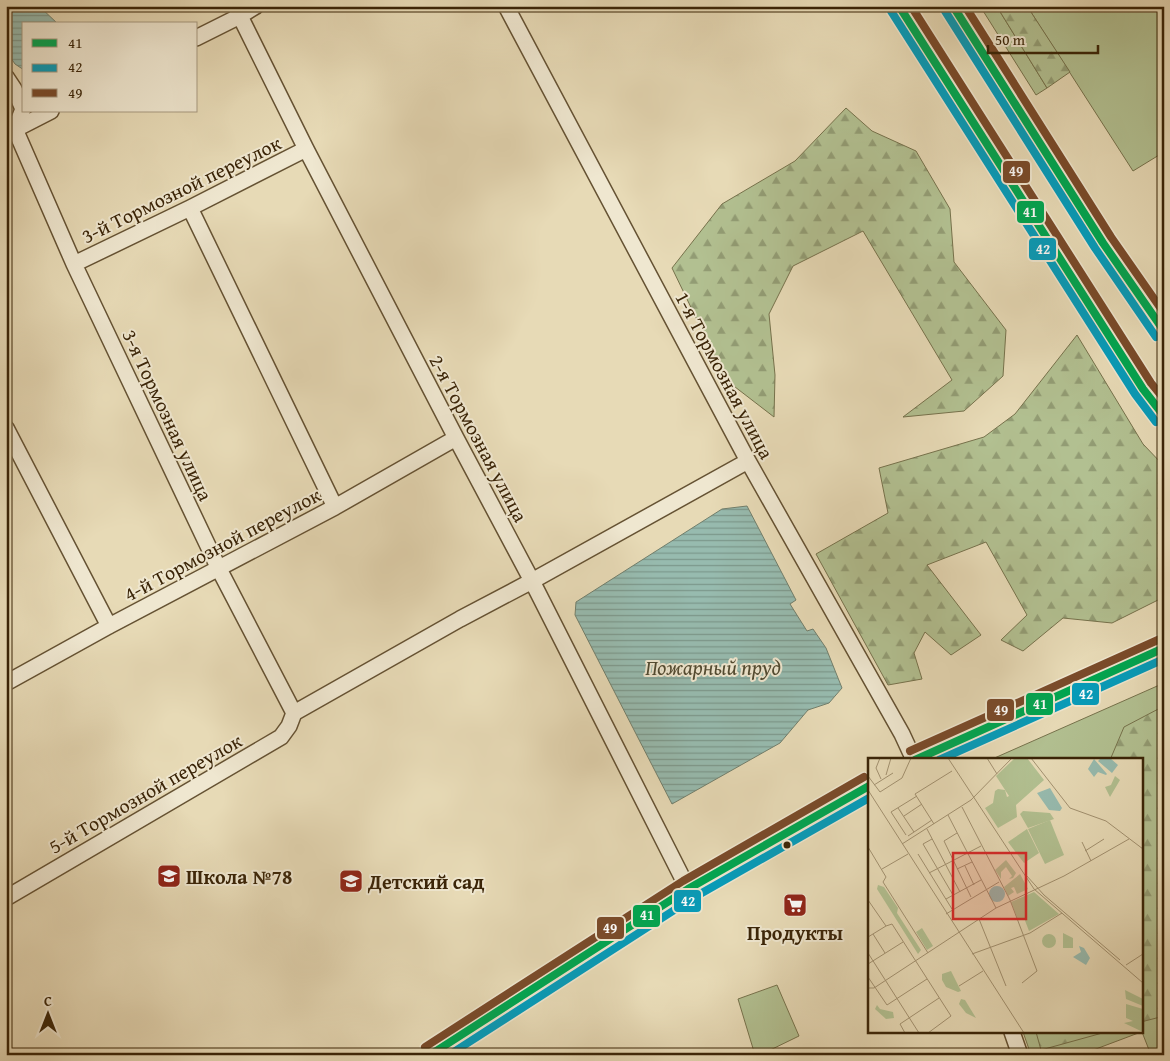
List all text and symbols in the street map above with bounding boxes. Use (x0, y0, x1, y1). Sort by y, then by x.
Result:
legend (22, 22, 198, 112)
scale bar (988, 22, 1098, 54)
text: 50 m (995, 29, 1026, 50)
text: 41 (68, 32, 82, 53)
text: 42 (68, 56, 82, 77)
text: 49 (68, 82, 82, 103)
street label: 3-й Тормозной переулок (76, 128, 286, 250)
line badge: 49 (1002, 160, 1031, 184)
text: 49 (1009, 161, 1023, 181)
line badge: 41 (1016, 200, 1045, 224)
text: 41 (1023, 202, 1037, 222)
line badge: 42 (1028, 237, 1057, 261)
text: 42 (1036, 239, 1050, 259)
street label: 1-я Тормозная улица (669, 286, 782, 464)
street label: 3-я Тормозная улица (116, 325, 221, 506)
street label: 2-я Тормозная улица (423, 349, 536, 527)
street label: 4-й Тормозной переулок (119, 480, 326, 608)
water label: Пожарный пруд (645, 652, 781, 683)
line badge: 42 (1071, 682, 1100, 706)
text: 42 (1079, 684, 1093, 704)
line badge: 41 (1025, 692, 1054, 716)
text: 41 (1033, 694, 1047, 714)
line badge: 49 (986, 698, 1015, 722)
text: 49 (994, 700, 1008, 720)
street label: 5-й Тормозной переулок (43, 725, 248, 860)
inset map (868, 758, 1142, 1034)
unlabelled marker (782, 840, 792, 850)
place label: Школа №78 (186, 862, 292, 891)
school or university icon: Школа №78 (156, 863, 182, 889)
place label: Детский сад (367, 867, 484, 896)
school or university icon: Детский сад (338, 868, 364, 894)
line badge: 42 (673, 889, 702, 913)
text: 42 (681, 891, 695, 911)
supermarket icon: Продукты (782, 892, 808, 918)
line badge: 41 (632, 904, 661, 928)
text: 41 (640, 905, 654, 925)
line badge: 49 (596, 916, 625, 940)
text: 49 (603, 918, 617, 938)
place label: Продукты (747, 918, 843, 947)
north arrow (22, 988, 72, 1038)
text: С (44, 991, 52, 1011)

